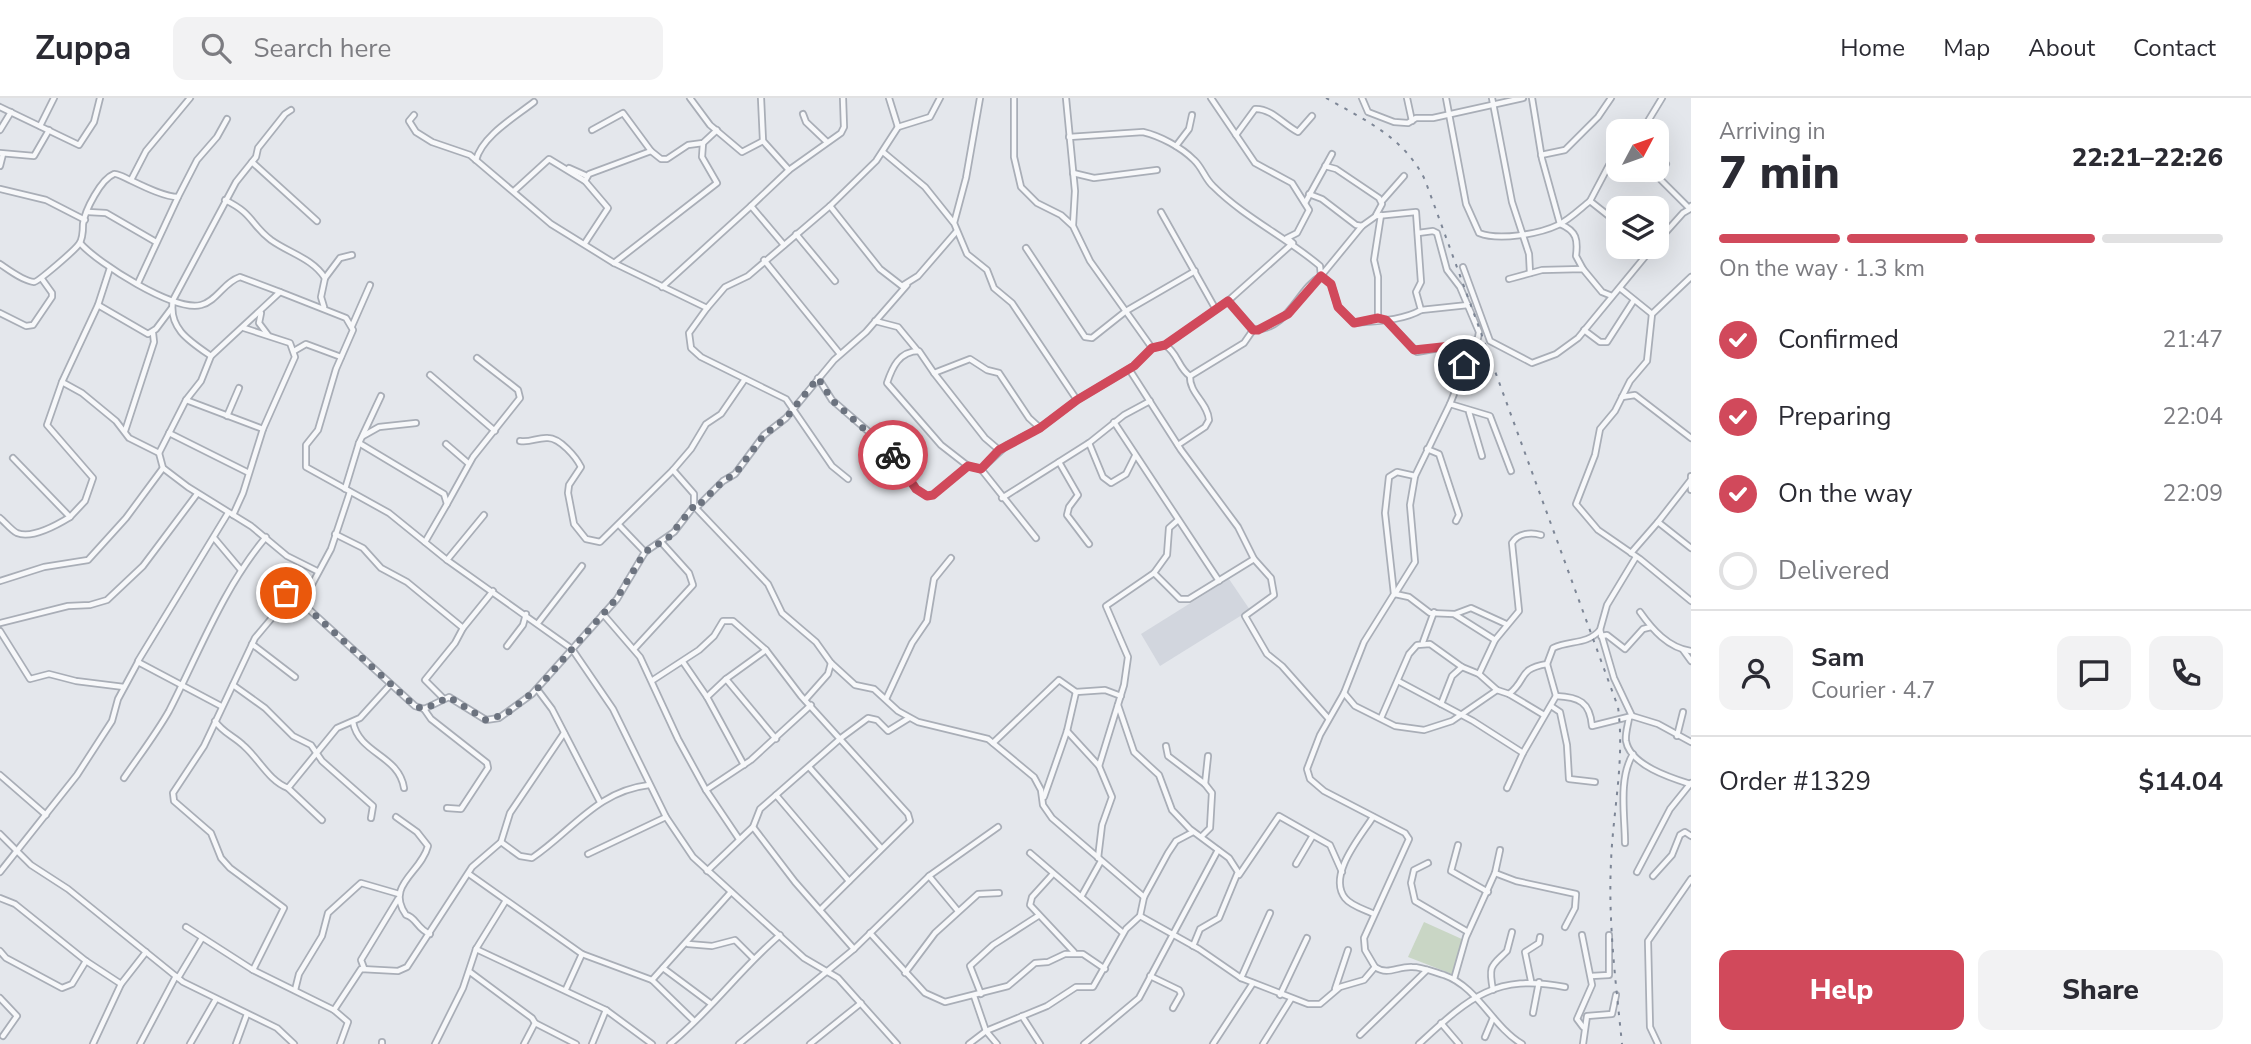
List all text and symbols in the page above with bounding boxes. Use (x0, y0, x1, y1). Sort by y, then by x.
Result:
search box (173, 17, 663, 80)
text: Zuppa (35, 26, 131, 71)
icon: search (197, 29, 235, 67)
text: Search here (253, 31, 391, 66)
text: Home (1840, 32, 1905, 64)
text: Map (1943, 32, 1990, 64)
text: About (2028, 32, 2095, 64)
text: Contact (2133, 32, 2216, 64)
text: Arriving in (1719, 116, 1826, 147)
north arrow (1606, 119, 1670, 182)
map controls (1606, 119, 1669, 259)
text: 22:21–22:26 (2072, 140, 2223, 175)
text: 7 min (1719, 141, 1840, 204)
button: layers (1606, 196, 1669, 259)
text: On the way · 1.3 km (1719, 253, 1925, 284)
icon: check (1719, 321, 1757, 359)
text: Confirmed (1778, 322, 1899, 357)
text: 21:47 (2163, 324, 2223, 355)
pin (1434, 335, 1494, 395)
icon: home (1445, 346, 1483, 384)
icon: check (1719, 398, 1757, 436)
text: Preparing (1778, 399, 1891, 434)
text: 22:04 (2163, 401, 2223, 432)
courier (858, 420, 928, 490)
icon: bike (874, 436, 912, 474)
icon: check (1719, 475, 1757, 513)
text: On the way (1778, 476, 1912, 511)
text: 22:09 (2163, 478, 2223, 509)
text: Delivered (1778, 553, 1890, 588)
pin (256, 563, 316, 623)
icon: bag (267, 574, 305, 612)
button: person (1719, 636, 1793, 710)
button: chat (2057, 636, 2131, 710)
button: phone (2149, 636, 2223, 710)
text: Sam (1811, 640, 1864, 675)
text: Courier · 4.7 (1811, 675, 1935, 706)
text: Order #1329 (1719, 764, 1871, 799)
text: $14.04 (2139, 764, 2223, 799)
button: Help (1719, 950, 1964, 1030)
button: Share (1978, 950, 2223, 1030)

